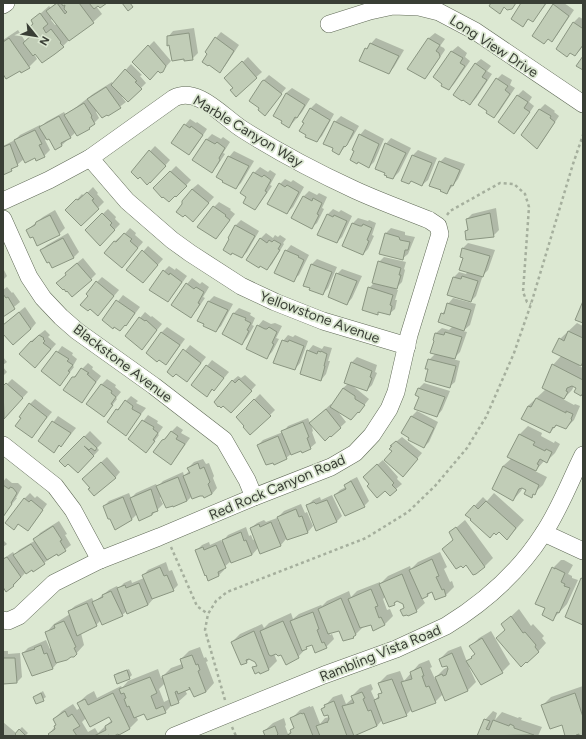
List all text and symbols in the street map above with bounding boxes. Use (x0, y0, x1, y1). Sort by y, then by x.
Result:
street label: Long View Drive (446, 11, 541, 82)
north arrow (16, 16, 56, 56)
text: N (36, 34, 52, 48)
street label: Marble Canyon Way (190, 92, 306, 171)
street label: Yellowstone Avenue (257, 288, 382, 347)
street label: Blackstone Avenue (70, 321, 176, 406)
street label: Red Rock Canyon Road (206, 451, 348, 524)
street label: Rambling Vista Road (317, 621, 443, 686)

